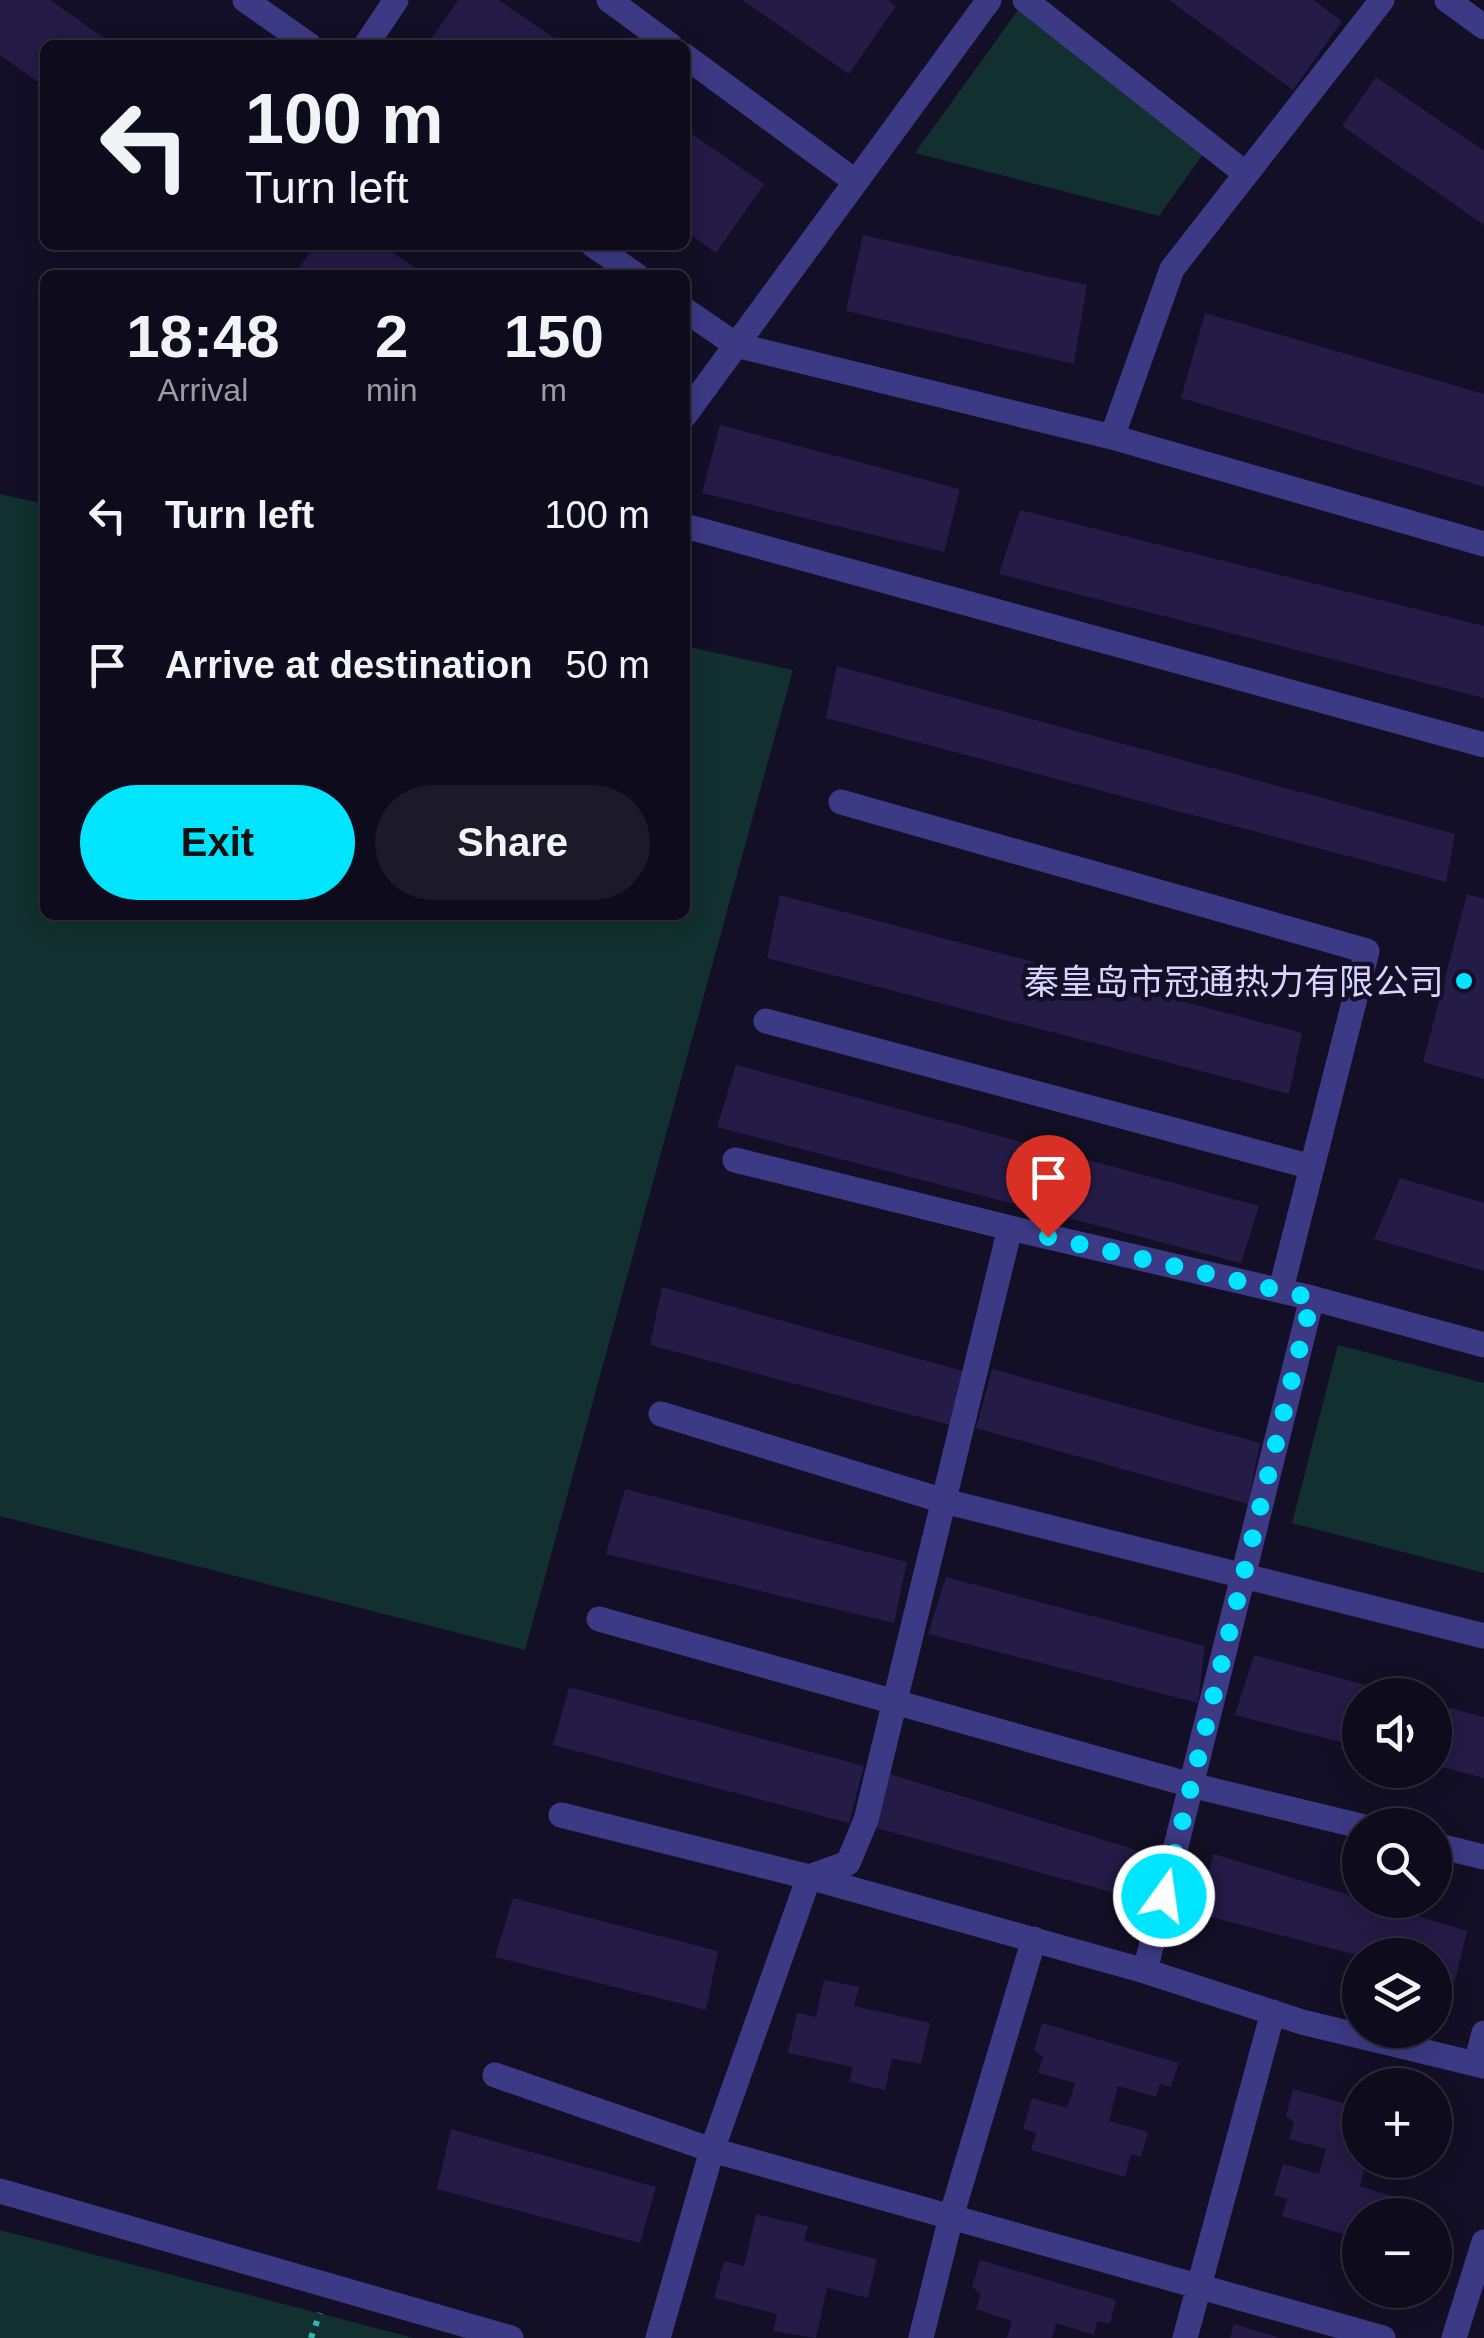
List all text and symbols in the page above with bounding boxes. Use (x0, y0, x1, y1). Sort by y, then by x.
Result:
icon: left (80, 80, 210, 210)
text: 100 m (245, 80, 443, 158)
text: Turn left (245, 162, 408, 213)
text: 18:48 (126, 303, 280, 370)
text: 2 (375, 303, 408, 370)
text: 150 (504, 303, 604, 370)
text: Arrival (158, 372, 248, 408)
text: min (366, 372, 417, 408)
text: m (540, 372, 567, 408)
icon: left (80, 488, 135, 543)
text: Turn left (165, 494, 314, 536)
text: 100 m (544, 494, 650, 536)
icon: arrive (80, 638, 135, 693)
text: Arrive at destination (165, 644, 532, 686)
text: 50 m (566, 644, 650, 686)
button: Exit (80, 785, 355, 900)
button: Share (375, 785, 650, 900)
place label: 秦皇岛市冠通热力有限公司 (1024, 962, 1444, 1001)
marker: 秦皇岛市冠通热力有限公司 (1453, 970, 1475, 992)
pin (1006, 1135, 1091, 1238)
icon: arrive (1021, 1150, 1076, 1205)
map controls (1342, 1678, 1452, 2308)
button: sound (1342, 1678, 1452, 1788)
button: search (1342, 1808, 1452, 1918)
position arrow (1112, 1844, 1216, 1948)
button: layers (1342, 1938, 1452, 2048)
button: + (1342, 2068, 1452, 2178)
button: − (1342, 2198, 1452, 2308)

